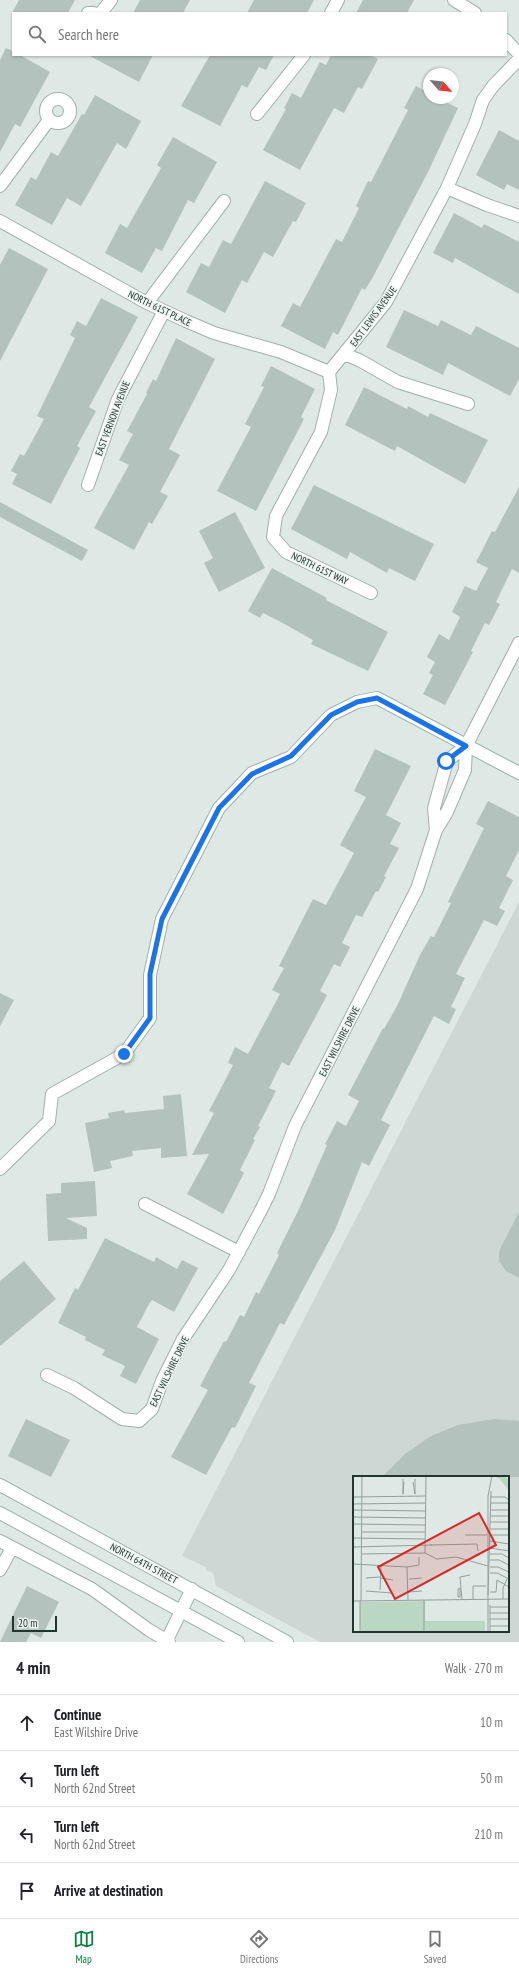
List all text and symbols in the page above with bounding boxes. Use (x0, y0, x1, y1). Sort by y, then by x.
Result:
search box (12, 12, 507, 56)
icon: search (26, 23, 48, 45)
text: Search here (58, 25, 119, 44)
north arrow (423, 68, 459, 104)
street label: EAST LEWIS AVENUE (347, 284, 400, 349)
street label: NORTH 61ST PLACE (126, 288, 194, 329)
street label: EAST VERNON AVENUE (92, 379, 133, 458)
street label: NORTH 61ST WAY (289, 549, 351, 588)
route start (437, 752, 455, 770)
street label: EAST WILSHIRE DRIVE (316, 1004, 363, 1079)
route end (115, 1045, 133, 1063)
street label: EAST WILSHIRE DRIVE (147, 1334, 192, 1409)
inset map (353, 1476, 509, 1632)
street label: NORTH 64TH STREET (108, 1540, 180, 1587)
scale bar (12, 1614, 57, 1633)
text: 20 m (18, 1616, 37, 1630)
text: 4 min (16, 1657, 50, 1679)
text: Walk · 270 m (445, 1660, 503, 1677)
text: Continue (54, 1705, 101, 1724)
icon: ahead (16, 1712, 38, 1734)
text: 10 m (480, 1714, 503, 1731)
text: East Wilshire Drive (54, 1724, 138, 1741)
text: Turn left (54, 1761, 99, 1780)
icon: left (16, 1768, 38, 1790)
text: 50 m (480, 1770, 503, 1787)
text: North 62nd Street (54, 1780, 135, 1797)
text: Turn left (54, 1817, 99, 1836)
icon: left (16, 1824, 38, 1846)
text: 210 m (474, 1826, 503, 1843)
text: North 62nd Street (54, 1836, 135, 1853)
icon: arrive (16, 1880, 38, 1902)
text: Arrive at destination (54, 1881, 163, 1900)
tab: Map (73, 1928, 95, 1966)
tab: Directions (240, 1928, 278, 1966)
tab: Saved (424, 1928, 446, 1966)

